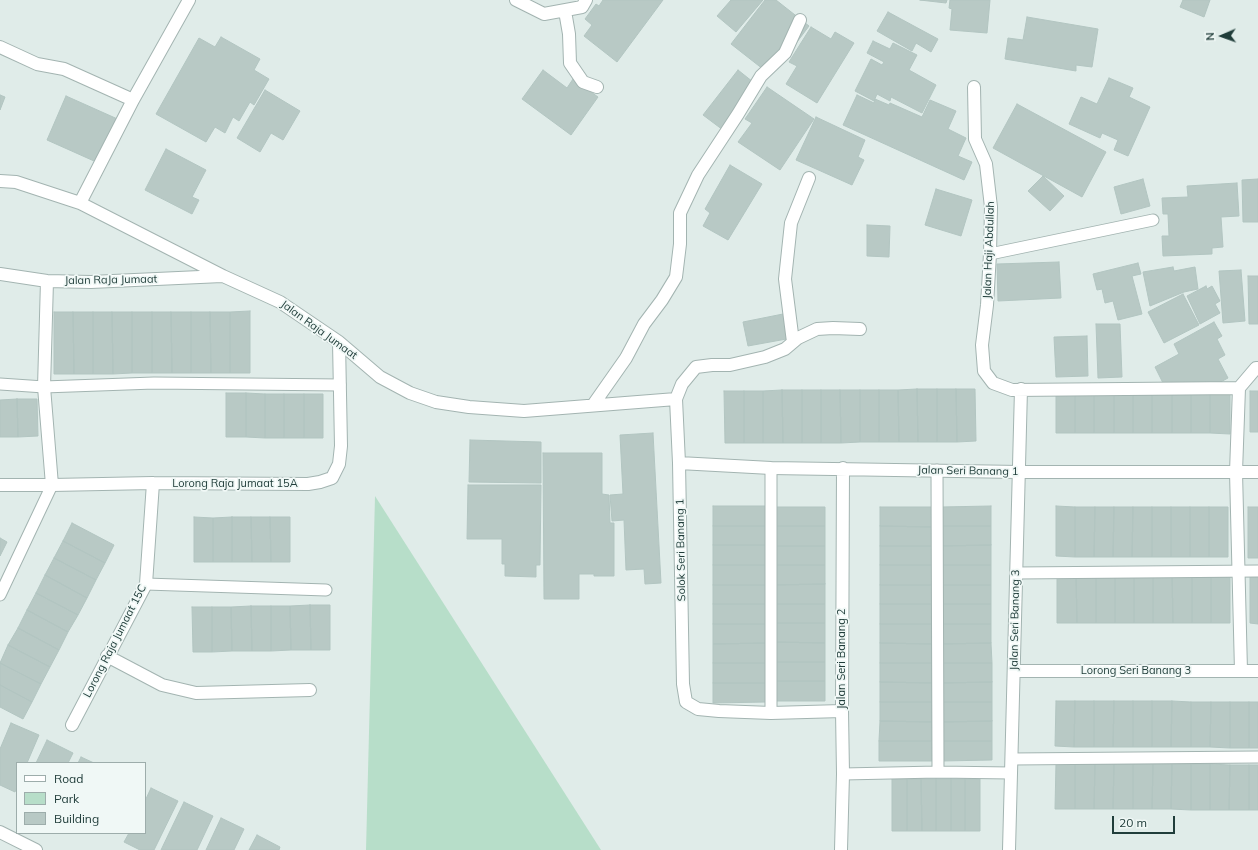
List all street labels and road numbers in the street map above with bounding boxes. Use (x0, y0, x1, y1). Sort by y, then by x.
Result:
street label: Jalan Haji Abdullah (981, 201, 997, 299)
street label: Jalan RaJa Jumaat (65, 273, 157, 287)
street label: Jalan Raja Jumaat (278, 298, 360, 362)
street label: Jalan Seri Banang 1 (918, 464, 1018, 478)
street label: Lorong Raja Jumaat 15A (172, 477, 298, 491)
street label: Solok Seri Banang 1 (674, 499, 688, 601)
street label: Jalan Seri Banang 3 (1008, 570, 1022, 670)
street label: Lorong Raja Jumaat 15C (81, 582, 149, 700)
street label: Jalan Seri Banang 2 (835, 609, 849, 709)
street label: Lorong Seri Banang 3 (1081, 664, 1191, 678)

